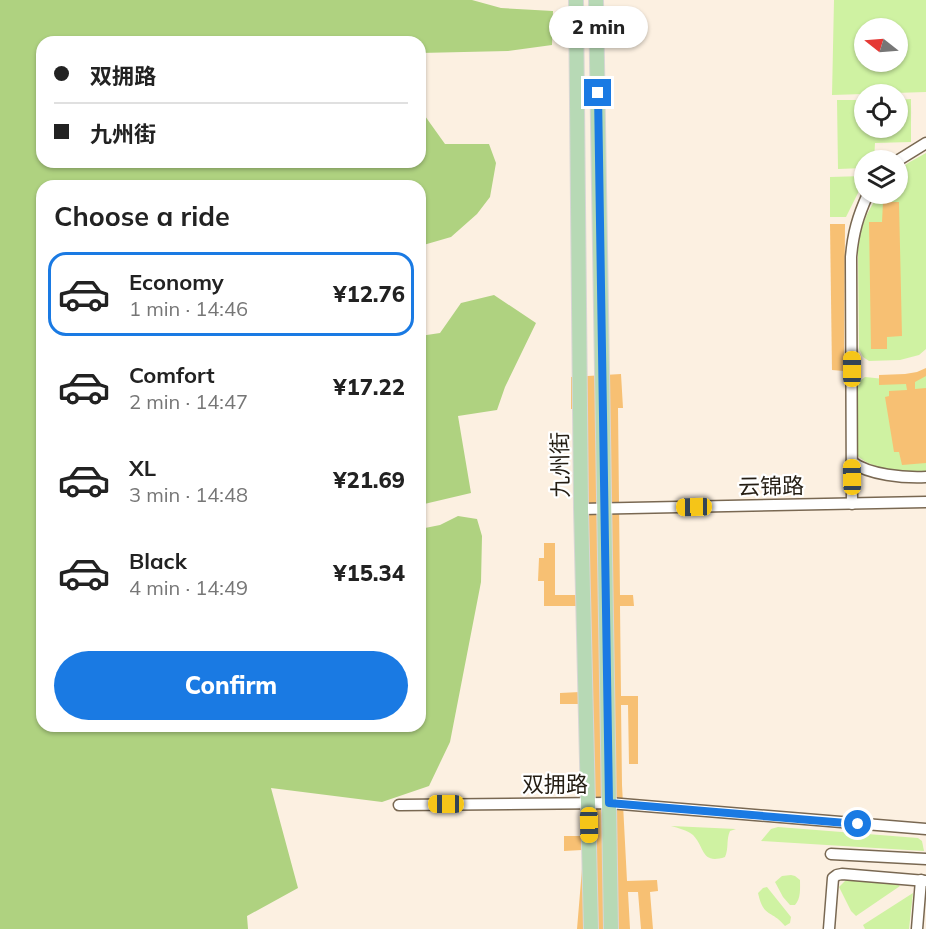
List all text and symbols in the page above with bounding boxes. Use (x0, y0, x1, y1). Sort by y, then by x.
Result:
callout: 2 min (548, 6, 648, 48)
text: 2 min (572, 14, 625, 39)
north arrow (854, 18, 908, 72)
map controls (854, 18, 908, 204)
text: 双拥路 (90, 62, 156, 90)
route end (584, 79, 611, 106)
button: locate (854, 84, 908, 138)
text: 九州街 (90, 120, 156, 148)
button: layers (854, 150, 908, 204)
text: Choose a ride (54, 199, 230, 233)
icon: car (57, 267, 111, 321)
text: Economy (129, 268, 224, 296)
text: ¥12.76 (333, 280, 405, 308)
text: 1 min · 14:46 (129, 296, 248, 321)
car (843, 351, 861, 387)
icon: car (57, 360, 111, 414)
text: Comfort (129, 361, 215, 389)
text: ¥17.22 (333, 373, 405, 401)
text: 2 min · 14:47 (129, 389, 248, 414)
street label: 九州街 (545, 432, 575, 498)
icon: car (57, 453, 111, 507)
text: XL (129, 454, 156, 482)
car (843, 459, 861, 495)
text: ¥21.69 (333, 466, 405, 494)
street label: 云锦路 (738, 471, 804, 501)
text: 3 min · 14:48 (129, 482, 248, 507)
car (676, 498, 712, 516)
icon: car (57, 546, 111, 600)
text: Black (129, 547, 187, 575)
text: ¥15.34 (333, 559, 405, 587)
text: 4 min · 14:49 (129, 575, 248, 600)
button: Confirm (54, 651, 408, 720)
street label: 双拥路 (522, 770, 588, 798)
car (428, 795, 464, 813)
car (580, 807, 598, 843)
route start (844, 810, 871, 837)

